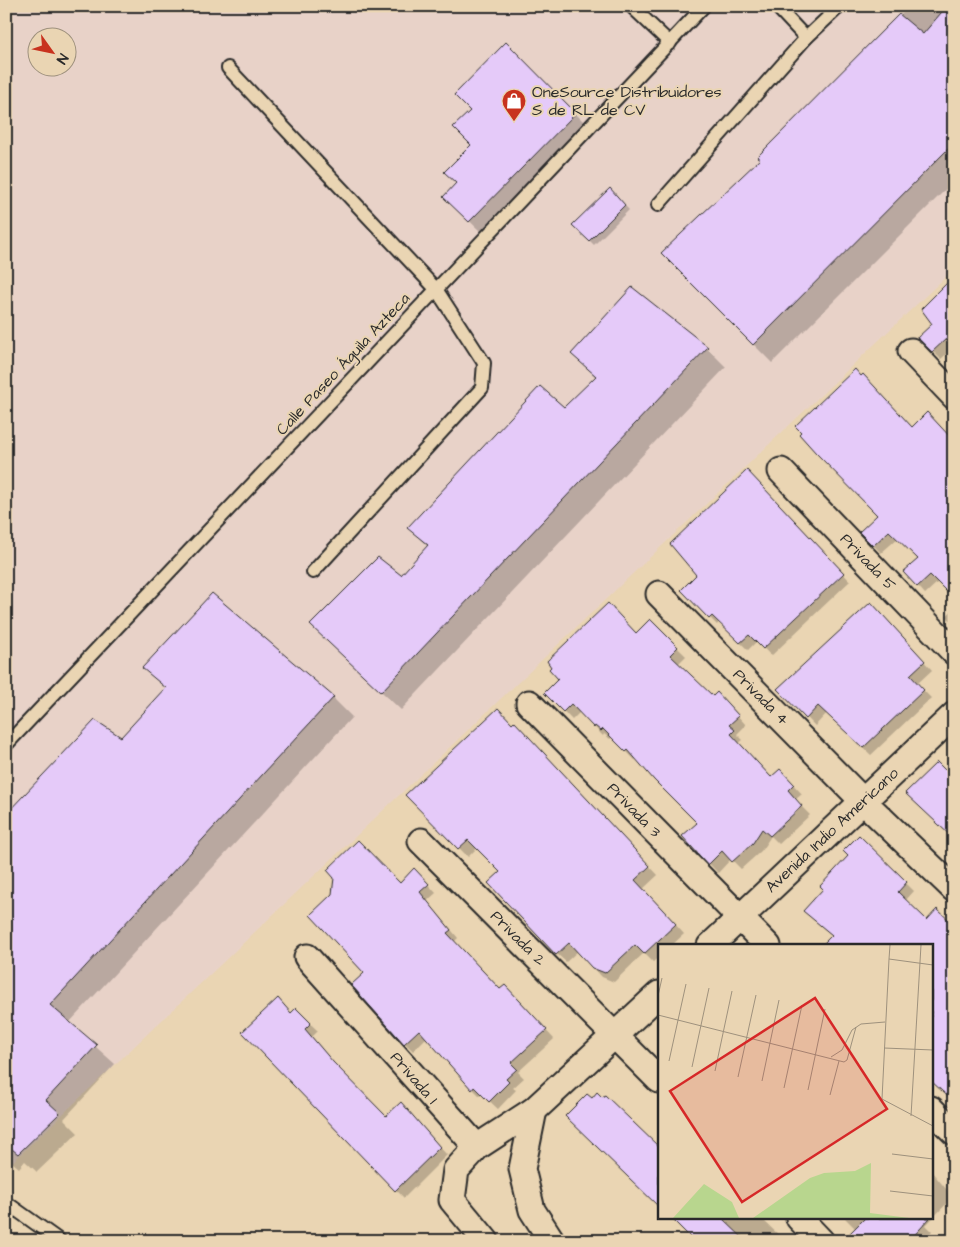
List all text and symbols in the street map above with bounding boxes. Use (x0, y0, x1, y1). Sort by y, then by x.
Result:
north arrow (28, 28, 78, 78)
text: N (51, 49, 73, 68)
place label: OneSource Distribuidores S de RL de CV (532, 81, 722, 121)
shop icon: OneSource Distribuidores S de RL de CV (501, 88, 527, 122)
street label: Calle Paseo Águila Azteca (271, 288, 416, 441)
street label: Privada 5 (835, 528, 901, 596)
street label: Privada 4 (728, 664, 794, 730)
street label: Avenida Indio Americano (761, 762, 903, 898)
street label: Privada 3 (602, 778, 666, 842)
street label: Privada 2 (486, 906, 550, 970)
inset map (658, 944, 932, 1220)
street label: Privada 1 (385, 1047, 443, 1109)

